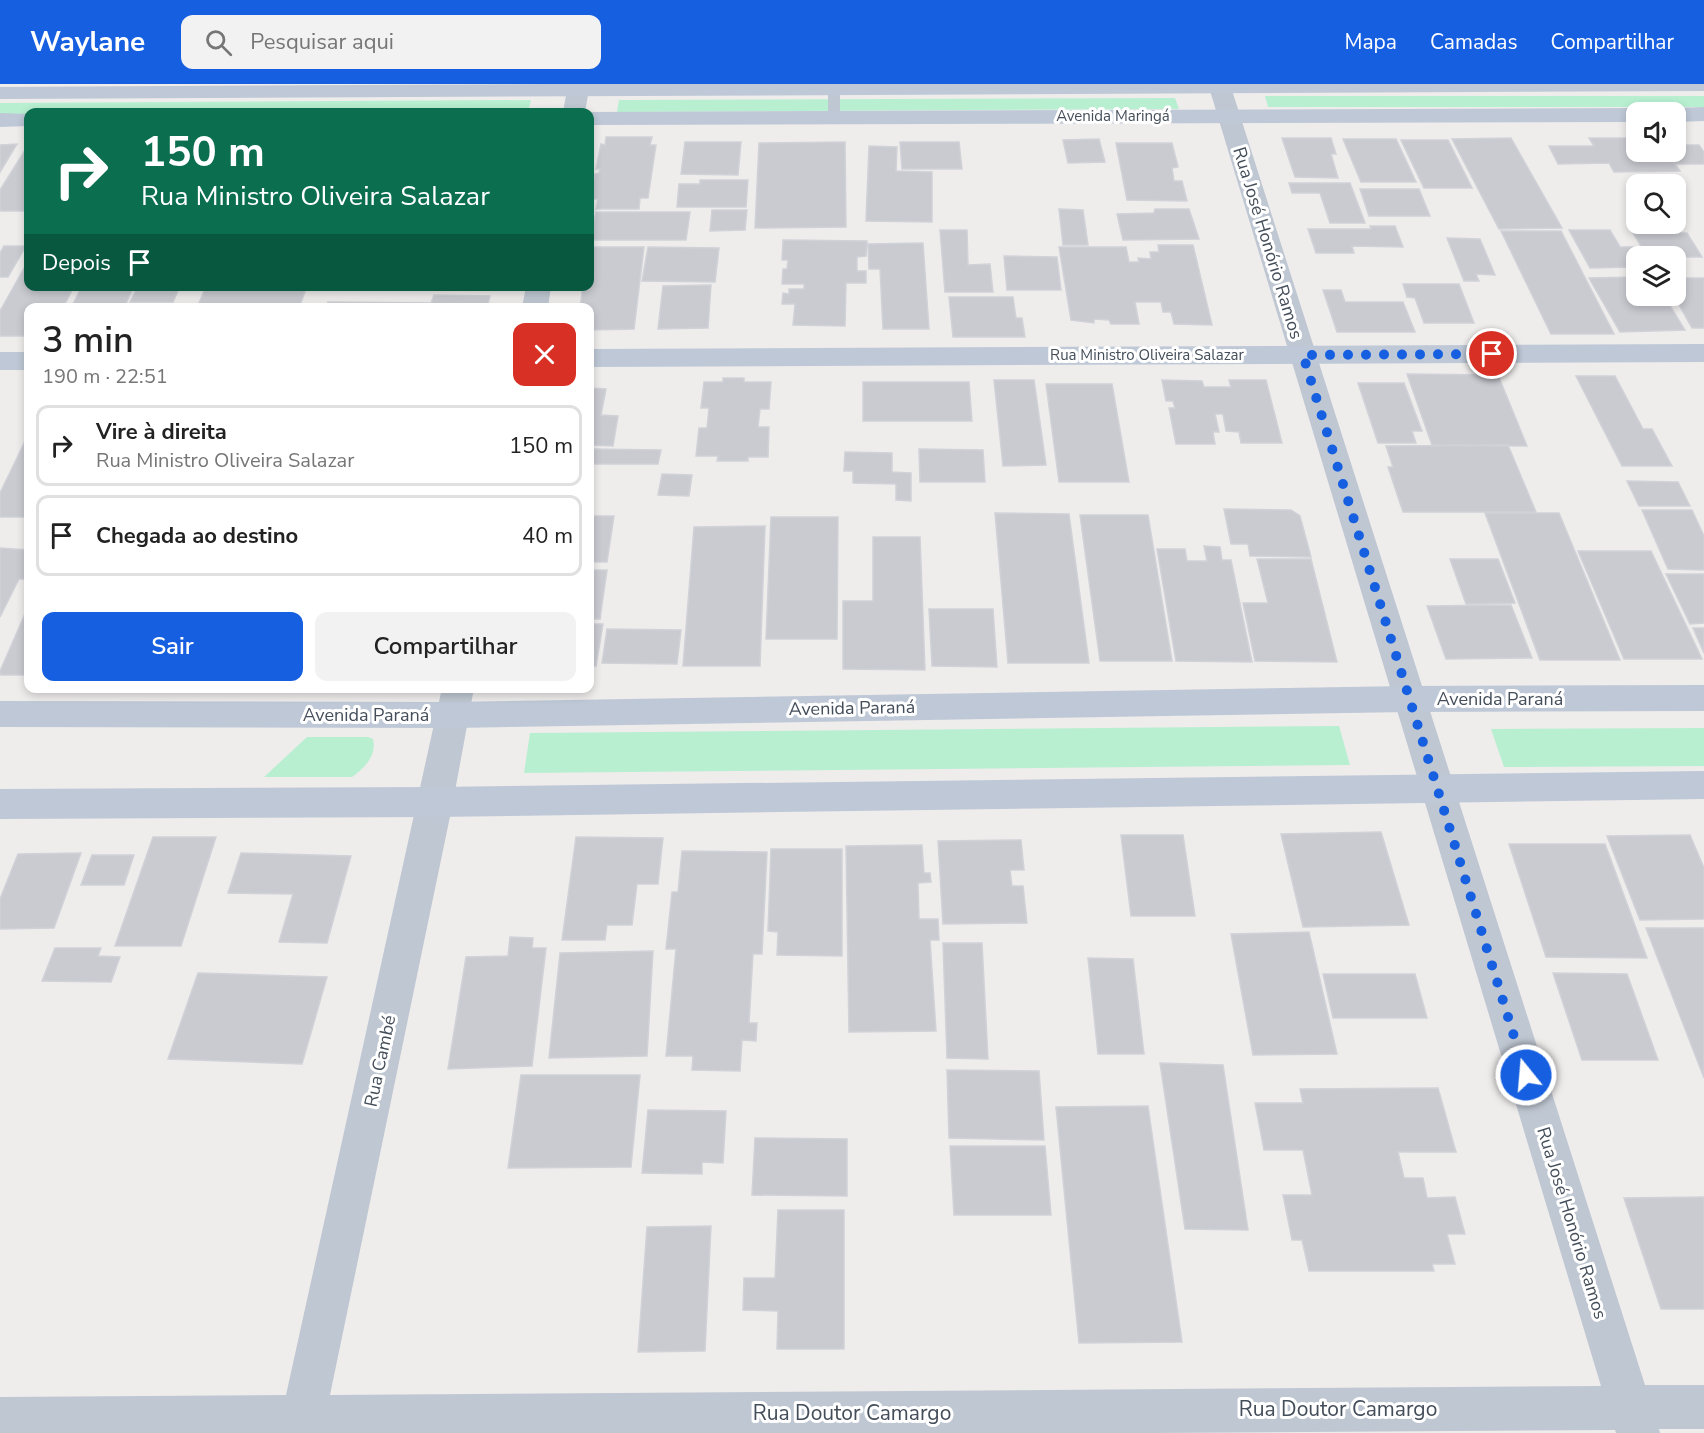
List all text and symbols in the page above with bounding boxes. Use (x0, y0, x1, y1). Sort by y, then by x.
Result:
search box (181, 15, 601, 69)
text: Waylane (30, 23, 145, 61)
icon: search (202, 26, 235, 59)
text: Pesquisar aqui (250, 27, 394, 57)
text: Mapa (1345, 28, 1397, 56)
text: Camadas (1430, 28, 1517, 56)
text: Compartilhar (1550, 28, 1674, 56)
map controls (1626, 102, 1686, 306)
button: sound (1626, 102, 1686, 162)
street label: Avenida Maringá (1056, 106, 1170, 126)
text: 150 m (141, 124, 265, 181)
icon: right (42, 132, 120, 210)
street label: Rua José Honório Ramos (1227, 144, 1309, 342)
button: search (1626, 174, 1686, 234)
text: Rua Ministro Oliveira Salazar (141, 178, 490, 215)
icon: arrive (123, 246, 156, 279)
button: layers (1626, 246, 1686, 306)
text: Depois (42, 248, 111, 278)
text: 3 min (42, 316, 134, 365)
button: close (513, 323, 576, 386)
pin (1466, 328, 1517, 379)
icon: arrive (1475, 337, 1508, 370)
street label: Rua Ministro Oliveira Salazar (1050, 345, 1245, 365)
text: 190 m · 22:51 (42, 363, 168, 390)
text: Vire à direita (96, 417, 227, 447)
icon: right (45, 429, 78, 462)
text: 150 m (509, 431, 573, 461)
text: Rua Ministro Oliveira Salazar (96, 447, 354, 474)
icon: arrive (45, 519, 78, 552)
text: Chegada ao destino (96, 521, 298, 551)
text: 40 m (522, 521, 573, 551)
button: Sair (42, 612, 303, 681)
button: Compartilhar (315, 612, 576, 681)
street label: Avenida Paraná (1437, 687, 1563, 711)
street label: Avenida Paraná (789, 695, 915, 721)
street label: Avenida Paraná (303, 703, 429, 727)
street label: Rua Cambé (359, 1013, 401, 1109)
position arrow (1494, 1043, 1558, 1107)
street label: Rua José Honório Ramos (1531, 1124, 1613, 1322)
street label: Rua Doutor Camargo (1239, 1395, 1437, 1423)
street label: Rua Doutor Camargo (753, 1399, 951, 1427)

